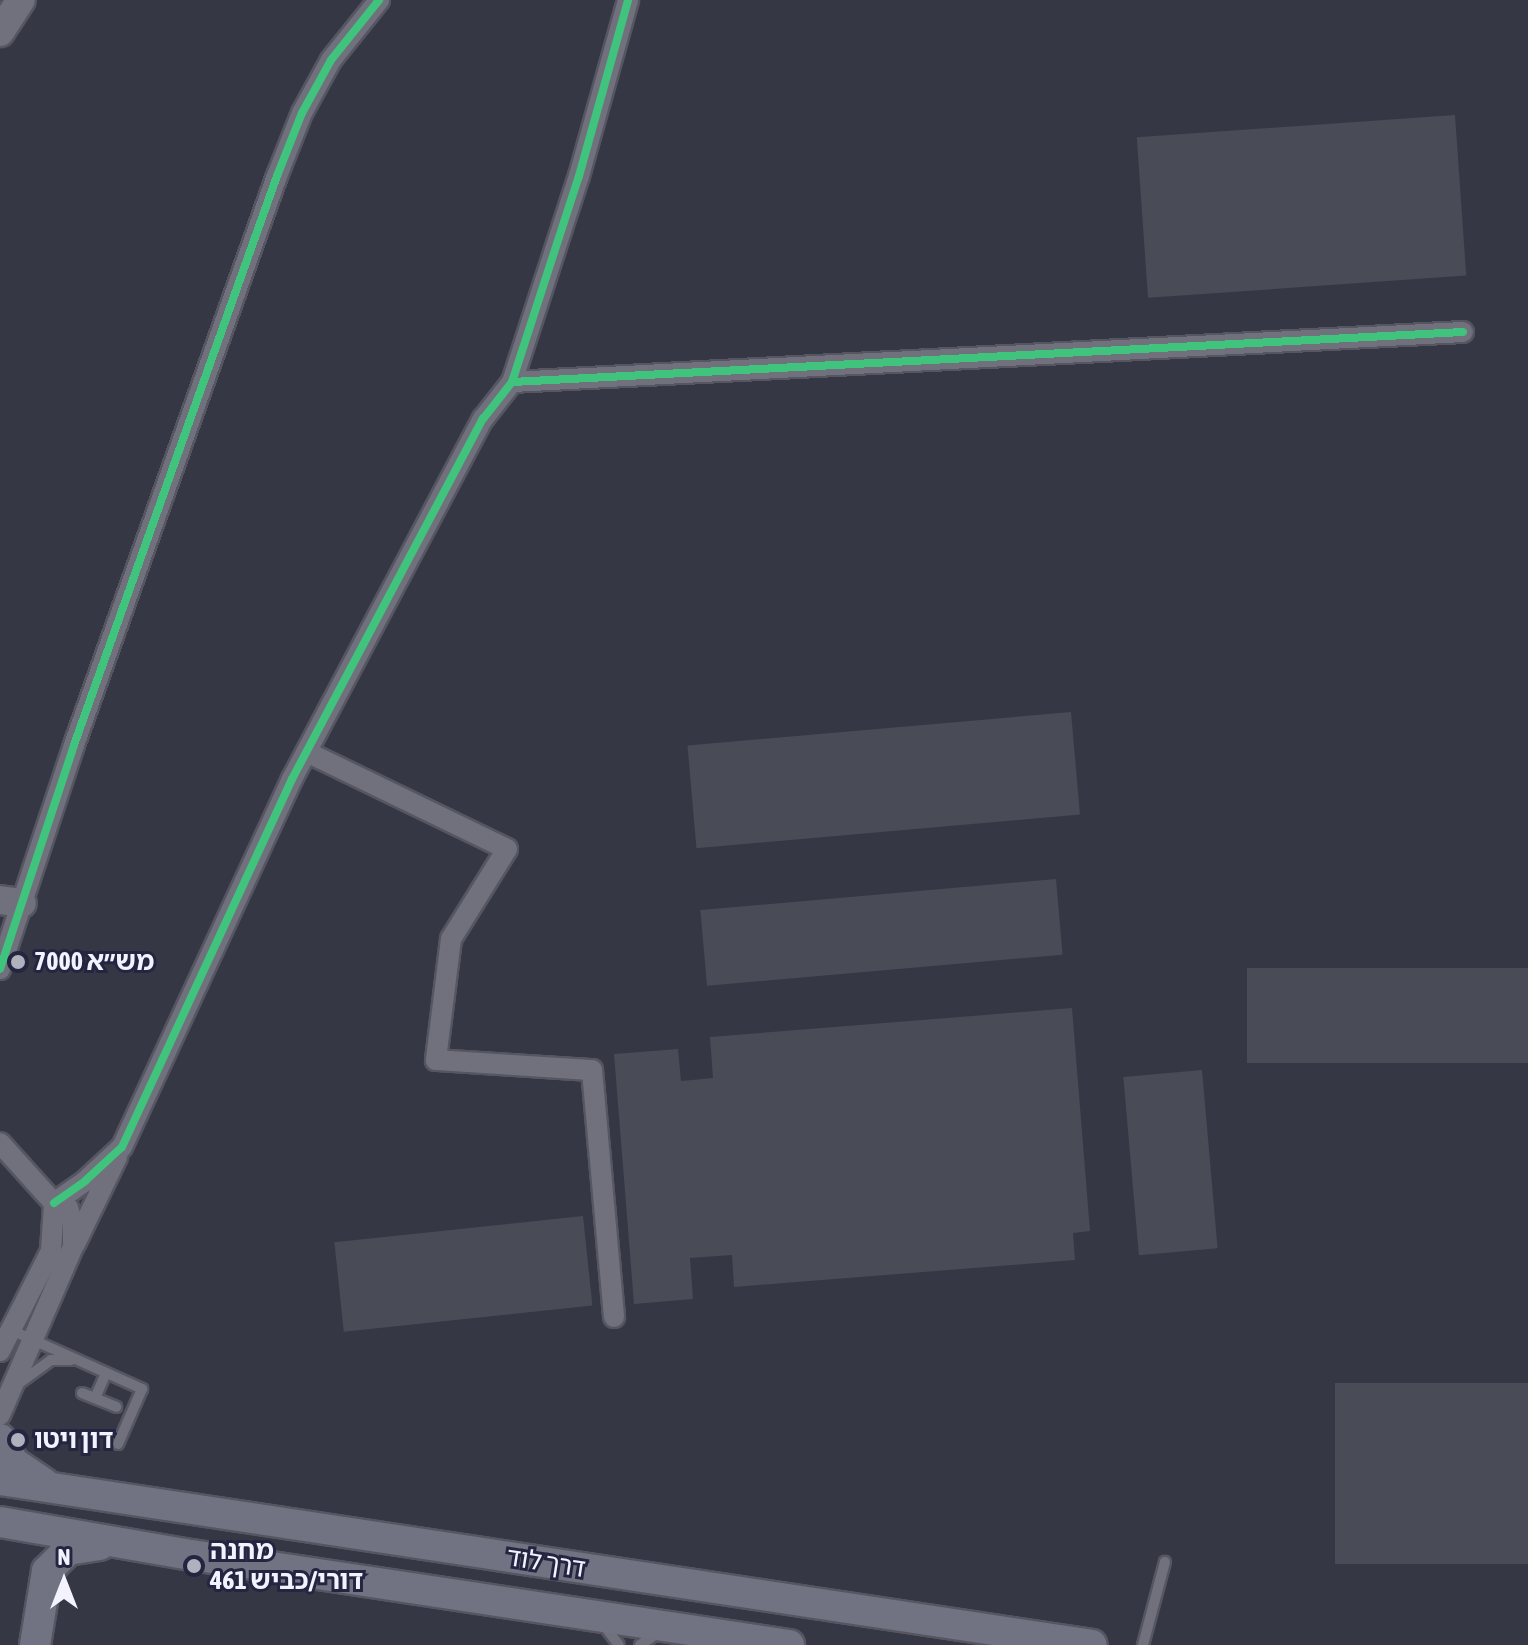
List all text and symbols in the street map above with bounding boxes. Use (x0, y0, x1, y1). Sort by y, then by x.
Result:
place label: מש״א 7000 (34, 946, 154, 978)
marker: מש״א 7000 (9, 953, 27, 971)
place label: דון ויטו (34, 1424, 113, 1456)
marker: דון ויטו (9, 1431, 27, 1449)
place label: מחנה דורי/כביש 461 (210, 1535, 363, 1596)
north arrow (24, 1541, 104, 1621)
street label: דרך לוד (504, 1541, 588, 1585)
text: N (58, 1544, 70, 1570)
marker: מחנה דורי/כביש 461 (185, 1557, 203, 1575)

